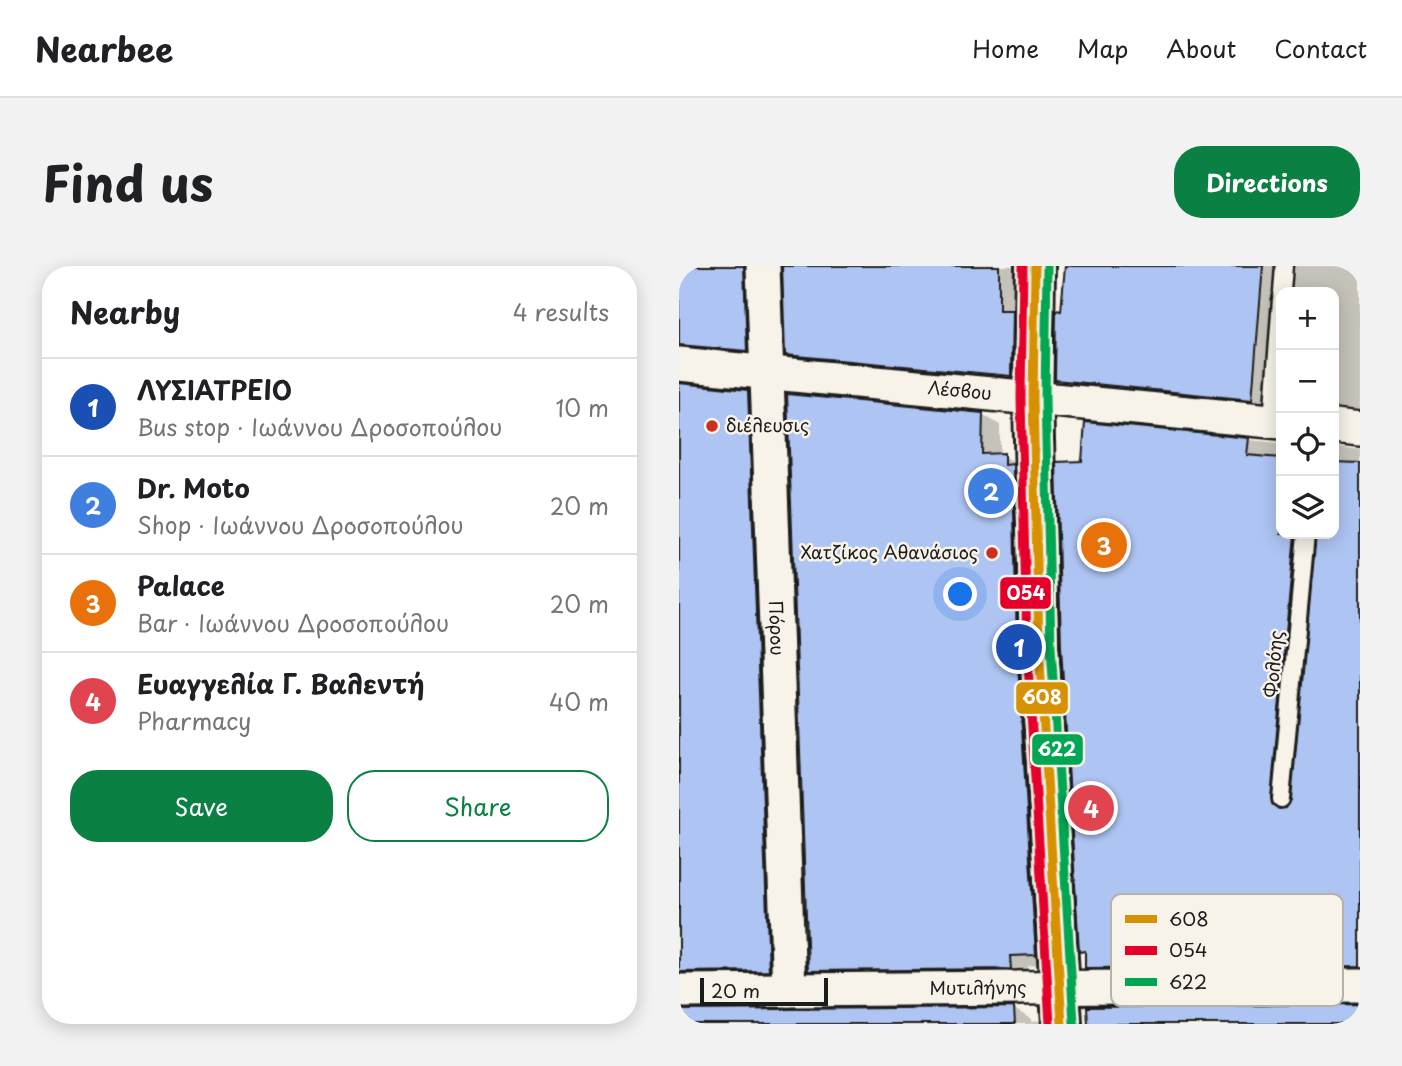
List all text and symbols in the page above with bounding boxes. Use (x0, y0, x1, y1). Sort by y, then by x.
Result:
text: Nearbee (35, 23, 173, 73)
text: Home (972, 30, 1039, 66)
text: Map (1077, 30, 1128, 66)
text: About (1166, 30, 1236, 66)
text: Contact (1274, 30, 1367, 66)
text: Find us (42, 145, 213, 219)
button: Directions (1174, 146, 1360, 218)
map controls (1276, 287, 1339, 539)
button: + (1276, 287, 1339, 350)
text: Nearby (70, 289, 180, 334)
text: 4 results (513, 294, 609, 329)
button: − (1276, 350, 1339, 413)
text: ΛΥΣΙΑΤΡΕΙΟ (137, 370, 292, 409)
street label: Λέσβου (927, 373, 993, 406)
text: 1 (88, 390, 99, 425)
text: 10 m (555, 390, 609, 425)
text: Bus stop · Ιωάννου Δροσοπούλου (137, 409, 502, 444)
place label: διέλευσις (726, 411, 809, 438)
button: locate (1276, 413, 1339, 476)
marker: διέλευσις (704, 418, 720, 434)
pin: 2 (968, 465, 1014, 517)
text: Dr. Moto (137, 468, 250, 507)
button: layers (1276, 476, 1339, 539)
text: 2 (85, 488, 101, 523)
text: 20 m (550, 488, 609, 523)
text: Shop · Ιωάννου Δροσοπούλου (137, 507, 464, 542)
pin: 3 (1081, 519, 1127, 571)
place label: Χατζίκος Αθανάσιος (801, 538, 978, 565)
marker: Χατζίκος Αθανάσιος (984, 545, 1000, 561)
text: Palace (137, 566, 225, 605)
line badge: 054 (999, 576, 1052, 610)
your location (943, 577, 977, 611)
text: 054 (1006, 578, 1046, 606)
text: 3 (85, 586, 101, 621)
text: 20 m (550, 586, 609, 621)
street label: Πόρου (763, 600, 792, 656)
text: Bar · Ιωάννου Δροσοπούλου (137, 605, 449, 640)
pin: 1 (996, 621, 1042, 673)
street label: Φολόης (1256, 629, 1289, 699)
text: Ευαγγελία Γ. Βαλεντή (137, 664, 424, 703)
line badge: 608 (1015, 681, 1069, 715)
text: 608 (1022, 682, 1062, 710)
text: 4 (85, 684, 101, 719)
text: 40 m (549, 684, 609, 719)
text: Pharmacy (137, 703, 251, 738)
line badge: 622 (1031, 733, 1084, 766)
text: 622 (1038, 734, 1076, 762)
button: Save (70, 770, 333, 842)
button: Share (347, 770, 609, 842)
pin: 4 (1068, 782, 1114, 834)
legend (1111, 894, 1343, 1006)
text: 608 (1169, 904, 1209, 932)
text: 054 (1169, 935, 1208, 963)
text: 622 (1169, 967, 1207, 995)
street label: Μυτιλήνης (929, 973, 1027, 1001)
scale bar (700, 975, 828, 1007)
text: 20 m (711, 976, 760, 1004)

